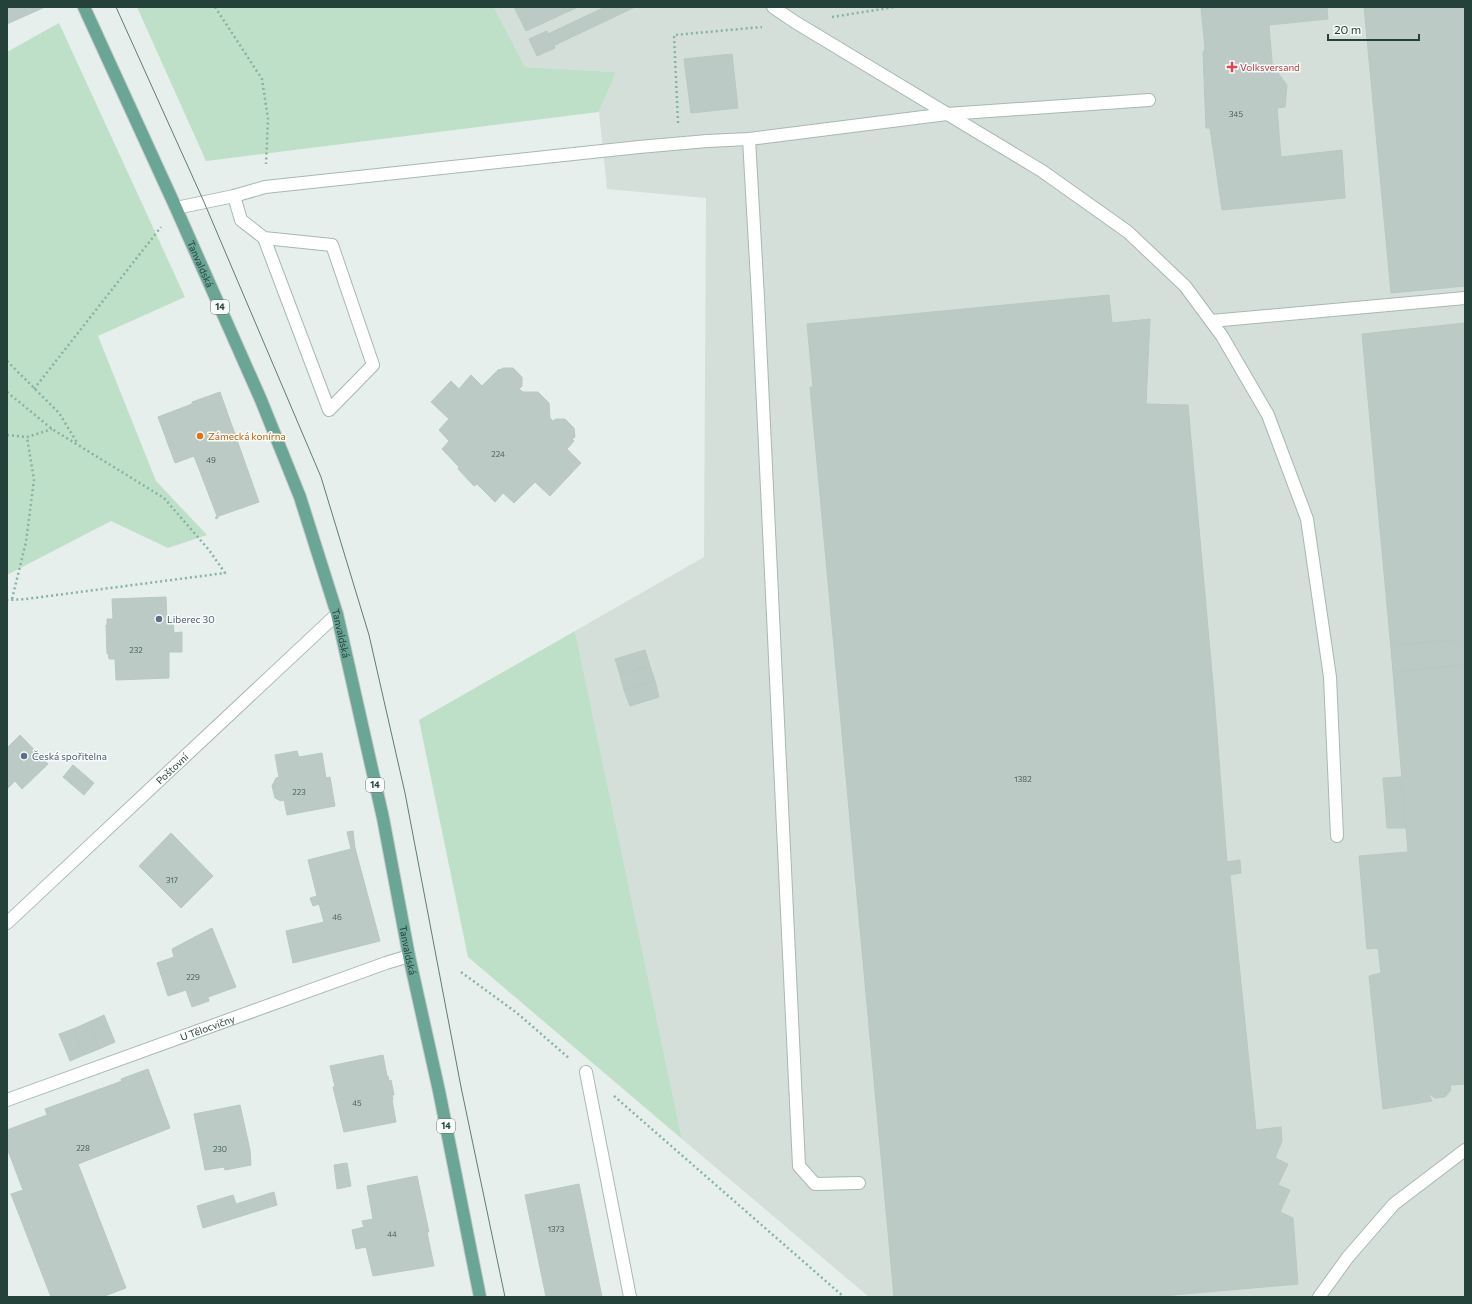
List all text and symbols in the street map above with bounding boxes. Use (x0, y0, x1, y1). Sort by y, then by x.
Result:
scale bar (1328, 16, 1419, 42)
text: 20 m (1334, 22, 1361, 36)
place label: Volksversand (1240, 61, 1300, 73)
marker: Volksversand (1227, 62, 1237, 72)
house number: 345 (1229, 109, 1243, 119)
street label: Tanvaldská (185, 238, 216, 289)
road number: 14 (211, 300, 229, 314)
place label: Zámecká konírna (208, 430, 286, 442)
marker: Zámecká konírna (195, 431, 205, 441)
house number: 224 (491, 449, 505, 459)
house number: 49 (206, 455, 216, 465)
street label: Tanvaldská (330, 607, 353, 659)
place label: Liberec 30 (167, 613, 215, 625)
marker: Liberec 30 (154, 614, 164, 624)
house number: 232 (129, 645, 143, 655)
place label: Česká spořitelna (32, 750, 107, 762)
street label: Poštovní (153, 750, 191, 787)
marker: Česká spořitelna (19, 751, 29, 761)
house number: 1382 (1014, 774, 1032, 784)
road number: 14 (366, 778, 384, 792)
house number: 223 (292, 787, 306, 797)
house number: 317 (166, 875, 178, 885)
house number: 46 (332, 912, 342, 922)
street label: Tanvaldská (397, 924, 419, 976)
house number: 229 (186, 972, 200, 982)
street label: U Tělocvičny (178, 1012, 236, 1043)
house number: 45 (352, 1098, 362, 1108)
road number: 14 (437, 1119, 455, 1133)
house number: 228 (76, 1143, 90, 1153)
house number: 230 (213, 1144, 227, 1154)
house number: 1373 (548, 1224, 565, 1234)
house number: 44 (387, 1229, 397, 1239)

